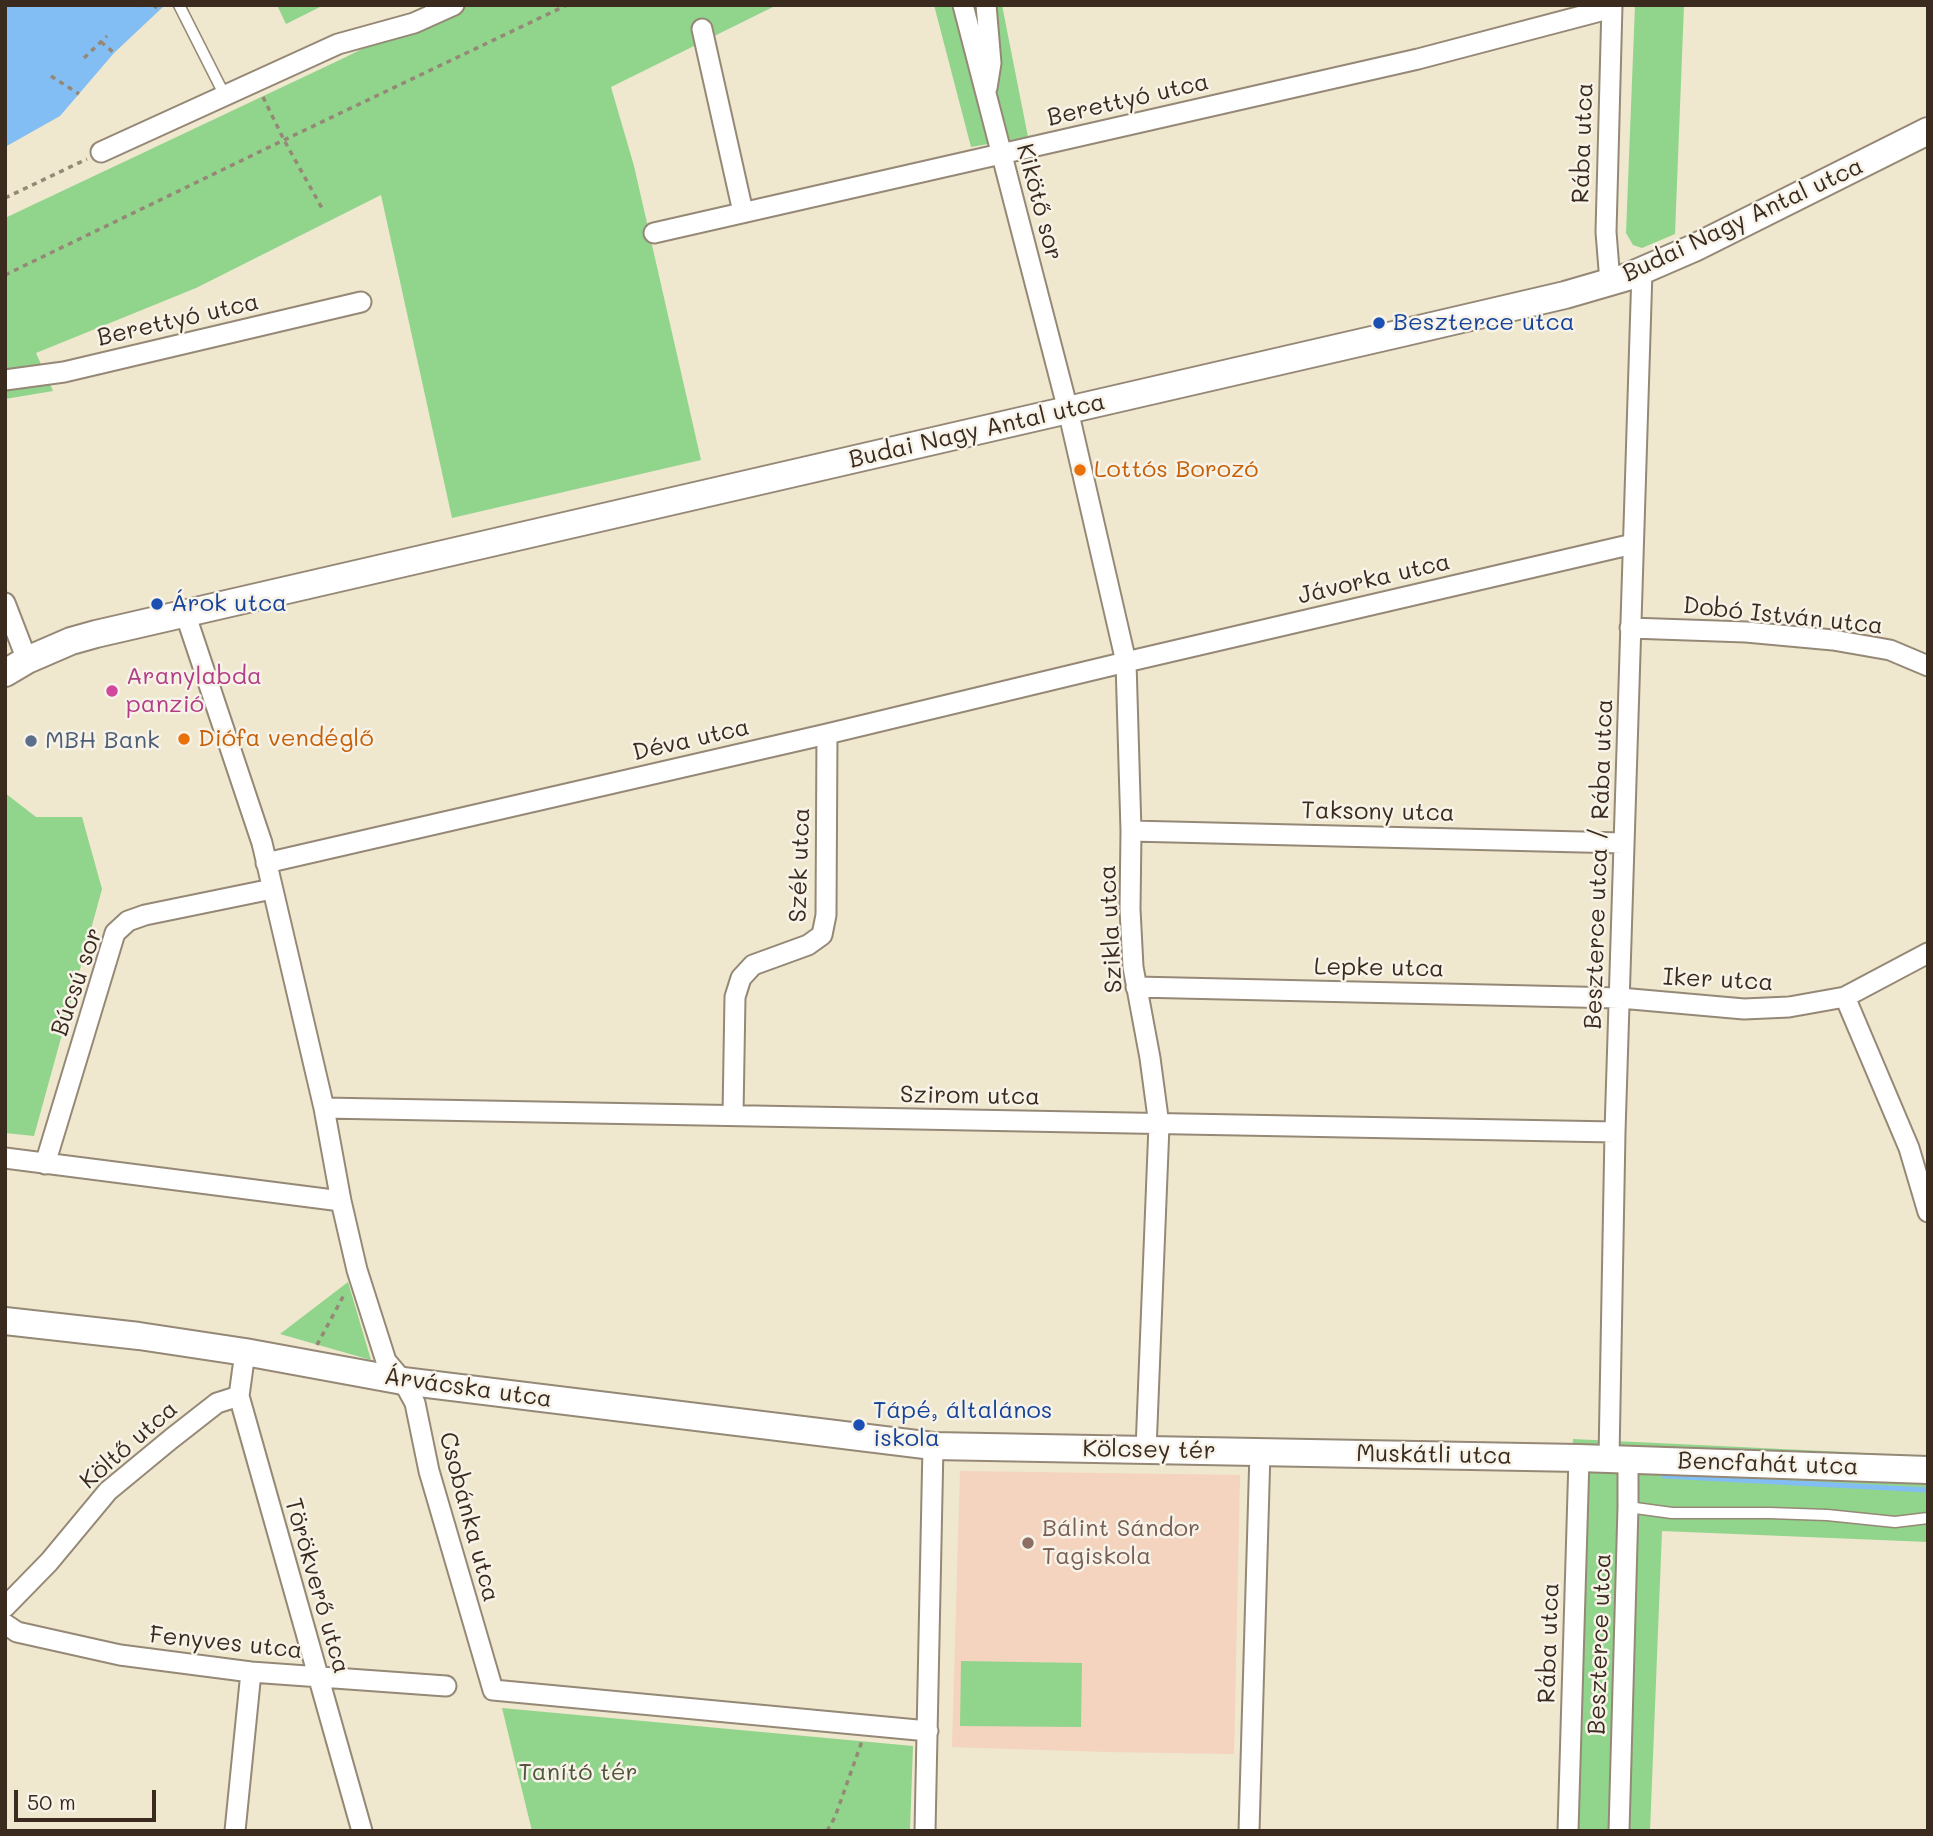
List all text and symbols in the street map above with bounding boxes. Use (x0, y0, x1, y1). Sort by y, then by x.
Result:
street label: Berettyó utca (1044, 67, 1212, 133)
street label: Rába utca (1566, 82, 1600, 204)
street label: Kikötő sor (1010, 141, 1068, 263)
street label: Budai Nagy Antal utca (1618, 152, 1868, 288)
street label: Berettyó utca (94, 287, 262, 353)
place label: Beszterce utca (1393, 309, 1575, 337)
marker: Beszterce utca (1371, 315, 1387, 331)
street label: Budai Nagy Antal utca (846, 388, 1108, 474)
place label: Lottós Borozó (1094, 456, 1259, 484)
marker: Lottós Borozó (1072, 462, 1088, 478)
street label: Jávorka utca (1295, 548, 1453, 610)
place label: Árok utca (171, 590, 287, 618)
street label: Dobó István utca (1682, 591, 1884, 641)
marker: Árok utca (149, 596, 165, 612)
place label: Aranylabda panzió (126, 663, 262, 719)
marker: Aranylabda panzió (104, 683, 120, 699)
street label: Beszterce utca / Rába utca (1579, 698, 1619, 1030)
street label: Déva utca (630, 713, 752, 767)
place label: Diófa vendéglő (198, 725, 374, 753)
place label: MBH Bank (45, 727, 160, 755)
marker: Diófa vendéglő (176, 731, 192, 747)
marker: MBH Bank (23, 733, 39, 749)
street label: Taksony utca (1301, 796, 1455, 828)
street label: Szék utca (784, 807, 816, 923)
street label: Szikla utca (1093, 864, 1129, 994)
street label: Búcsú sor (45, 924, 109, 1040)
street label: Lepke utca (1314, 952, 1444, 984)
street label: Iker utca (1662, 963, 1774, 997)
street label: Szirom utca (900, 1080, 1040, 1112)
street label: Árvácska utca (382, 1362, 554, 1414)
street label: Költő utca (74, 1395, 184, 1495)
place label: Tápé, általános iskola (873, 1397, 1053, 1453)
marker: Tápé, általános iskola (851, 1417, 867, 1433)
street label: Csobánka utca (432, 1429, 506, 1605)
street label: Kölcsey tér (1082, 1434, 1216, 1466)
street label: Muskátli utca (1356, 1439, 1512, 1471)
street label: Bencfahát utca (1677, 1446, 1859, 1482)
street label: Törökverő utca (278, 1495, 356, 1677)
place label: Bálint Sándor Tagiskola (1042, 1515, 1200, 1571)
marker: Bálint Sándor Tagiskola (1020, 1535, 1036, 1551)
street label: Beszterce utca (1582, 1553, 1618, 1735)
street label: Rába utca (1532, 1582, 1566, 1704)
street label: Fenyves utca (148, 1621, 304, 1665)
park label: Tanító tér (518, 1759, 638, 1787)
scale bar (18, 1776, 159, 1820)
text: 50 m (27, 1788, 76, 1815)

